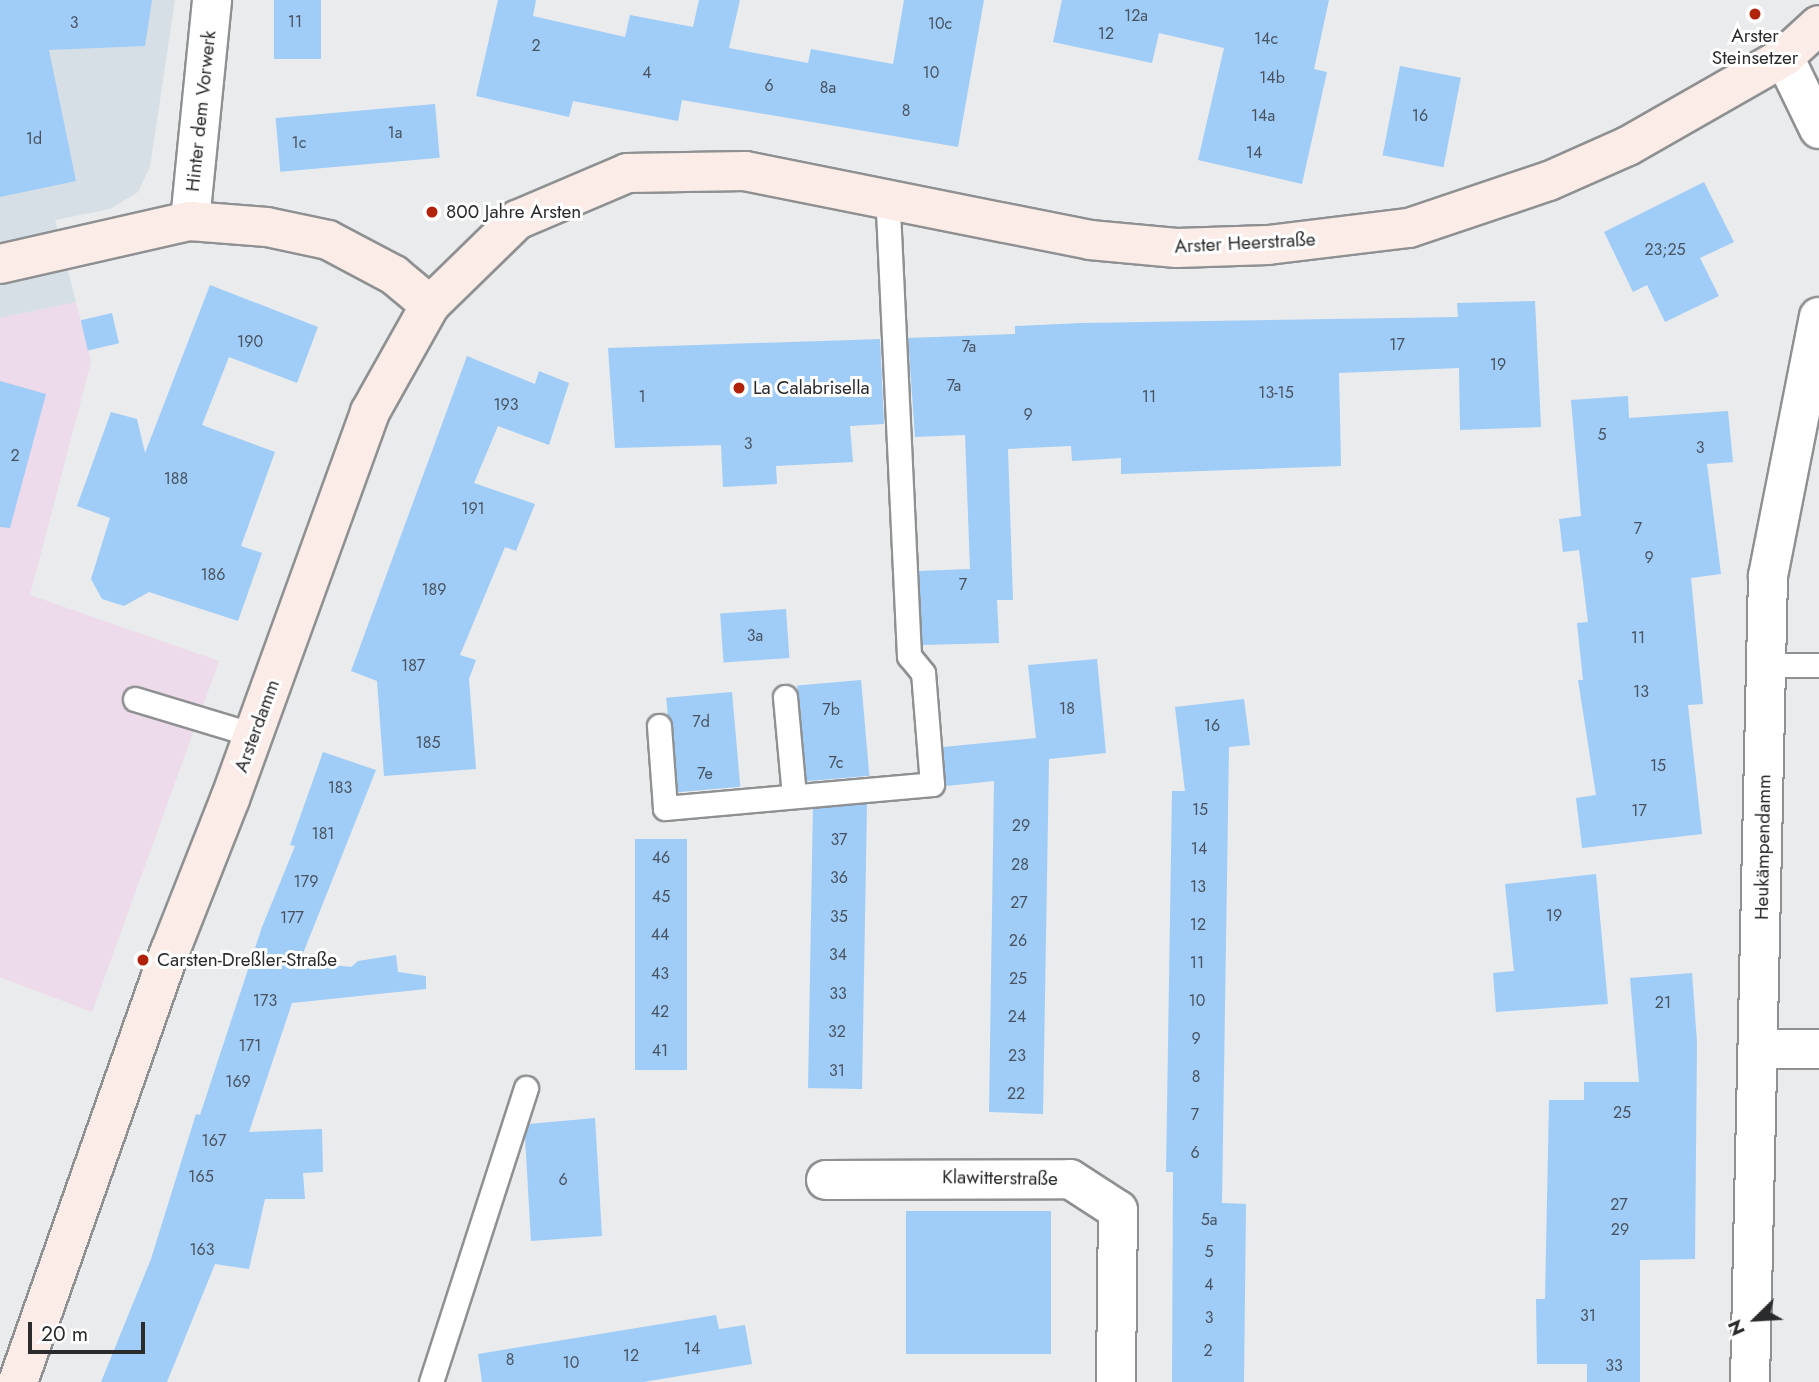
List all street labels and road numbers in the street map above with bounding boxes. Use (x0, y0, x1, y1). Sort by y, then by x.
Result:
street label: Hinter dem Vorwerk (181, 29, 221, 193)
street label: Arster Heerstraße (1174, 228, 1316, 258)
street label: Arsterdamm (230, 676, 284, 776)
street label: Heukämpendamm (1750, 774, 1776, 920)
street label: Klawitterstraße (942, 1166, 1058, 1190)

